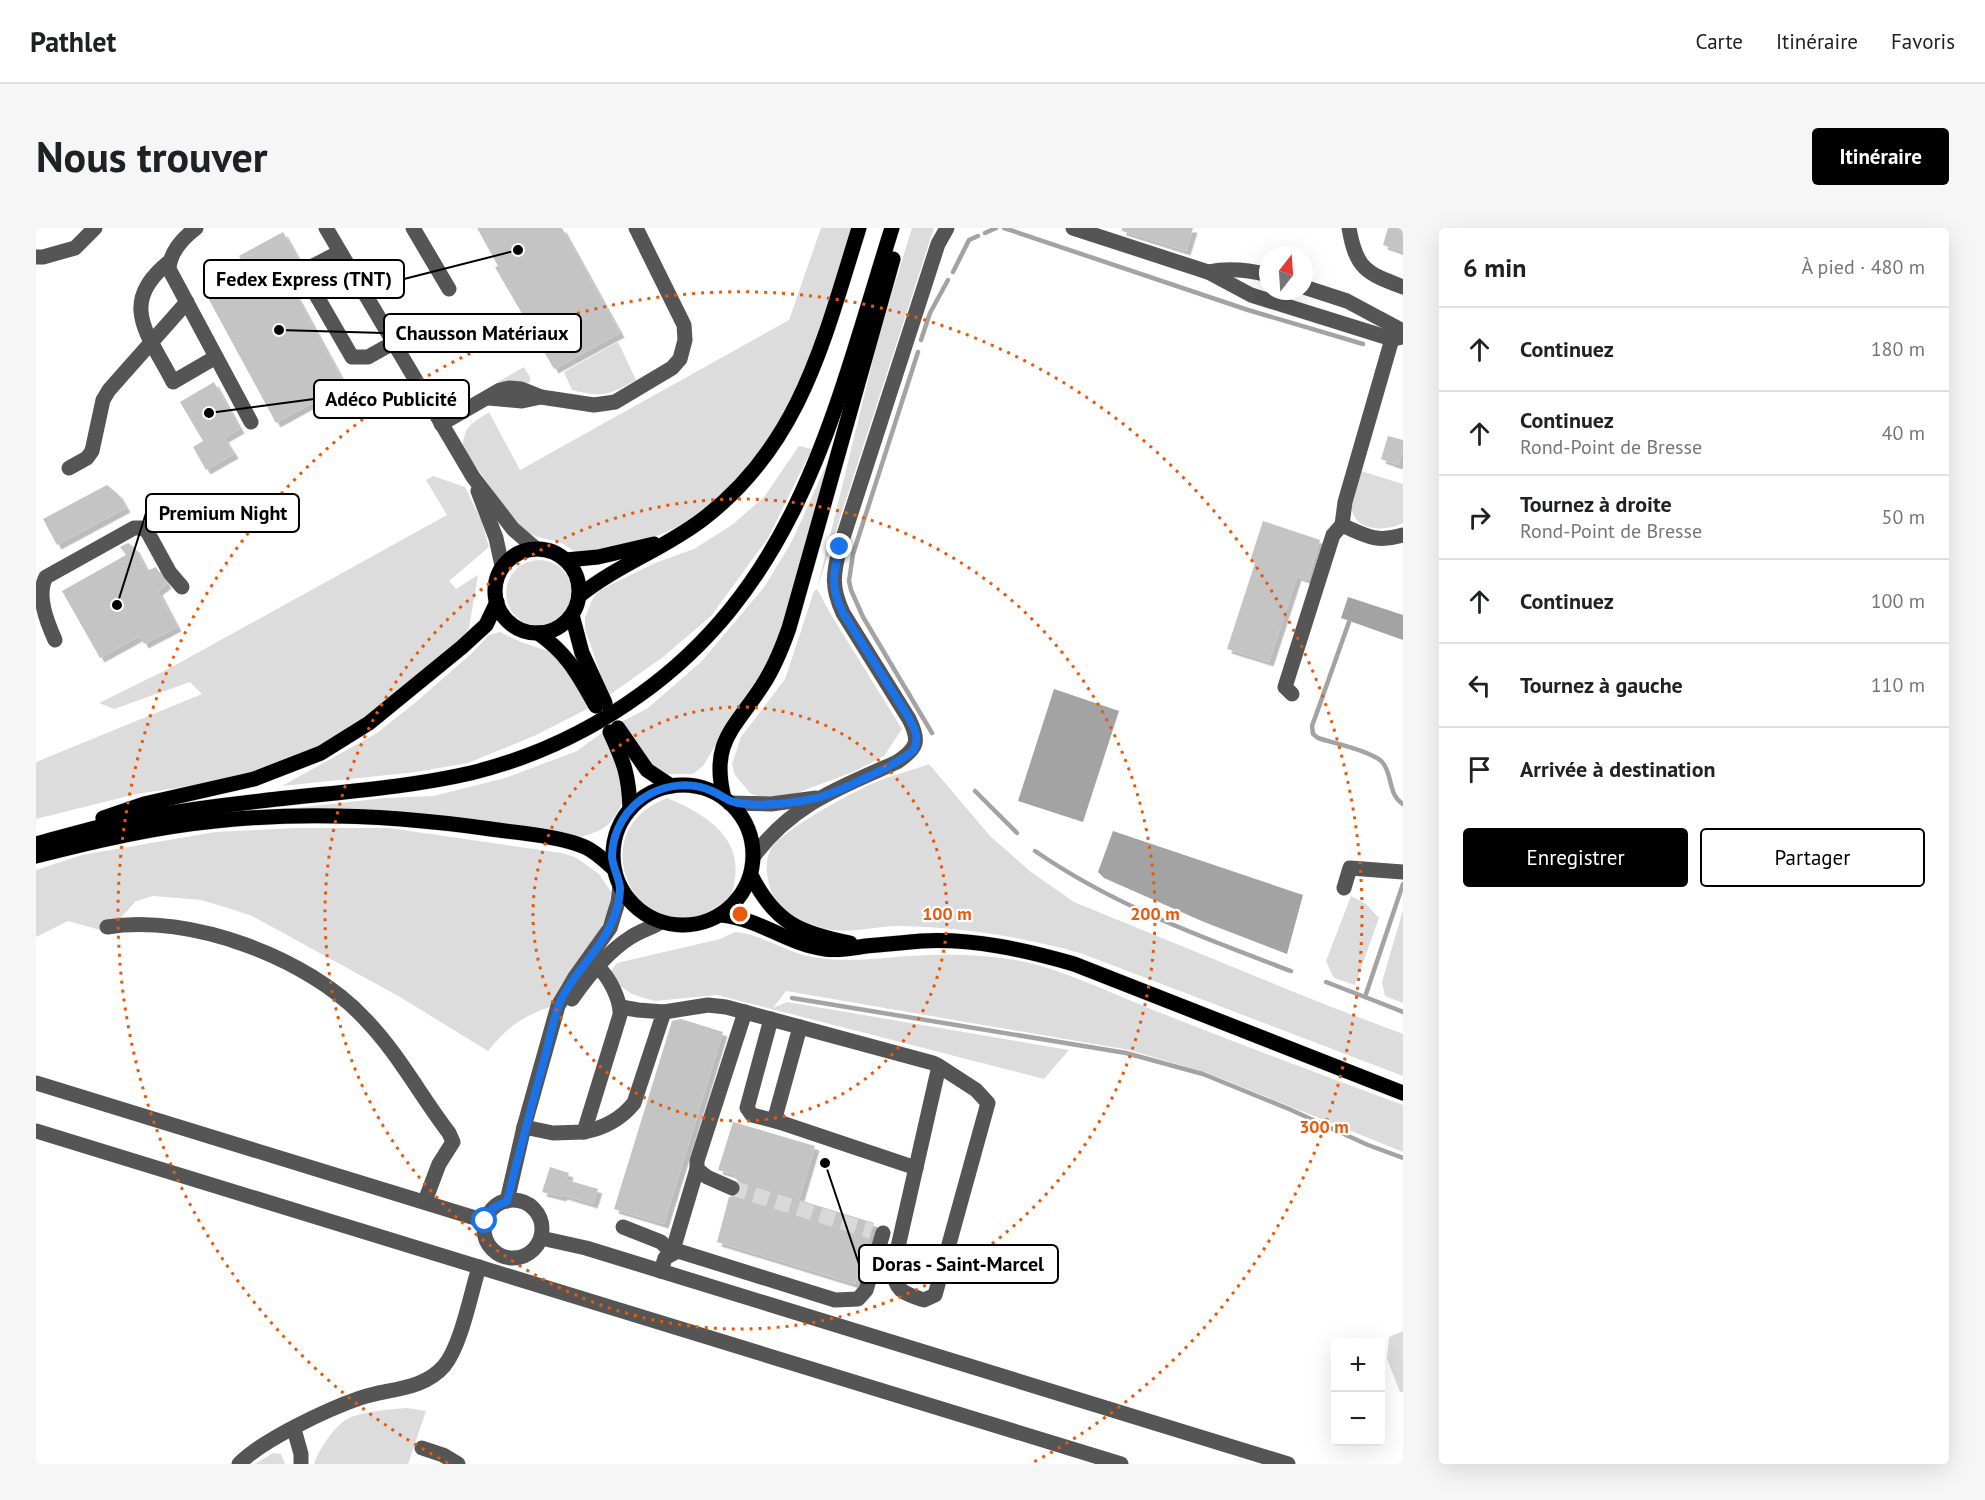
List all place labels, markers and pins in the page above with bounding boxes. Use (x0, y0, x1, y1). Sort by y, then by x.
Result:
callout: Fedex Express (TNT) (204, 260, 404, 298)
callout: Chausson Matériaux (384, 314, 581, 352)
callout: Adéco Publicité (314, 380, 469, 418)
callout: Premium Night (146, 494, 299, 532)
centre of rings (730, 904, 750, 924)
callout: Doras - Saint-Marcel (859, 1245, 1058, 1283)

